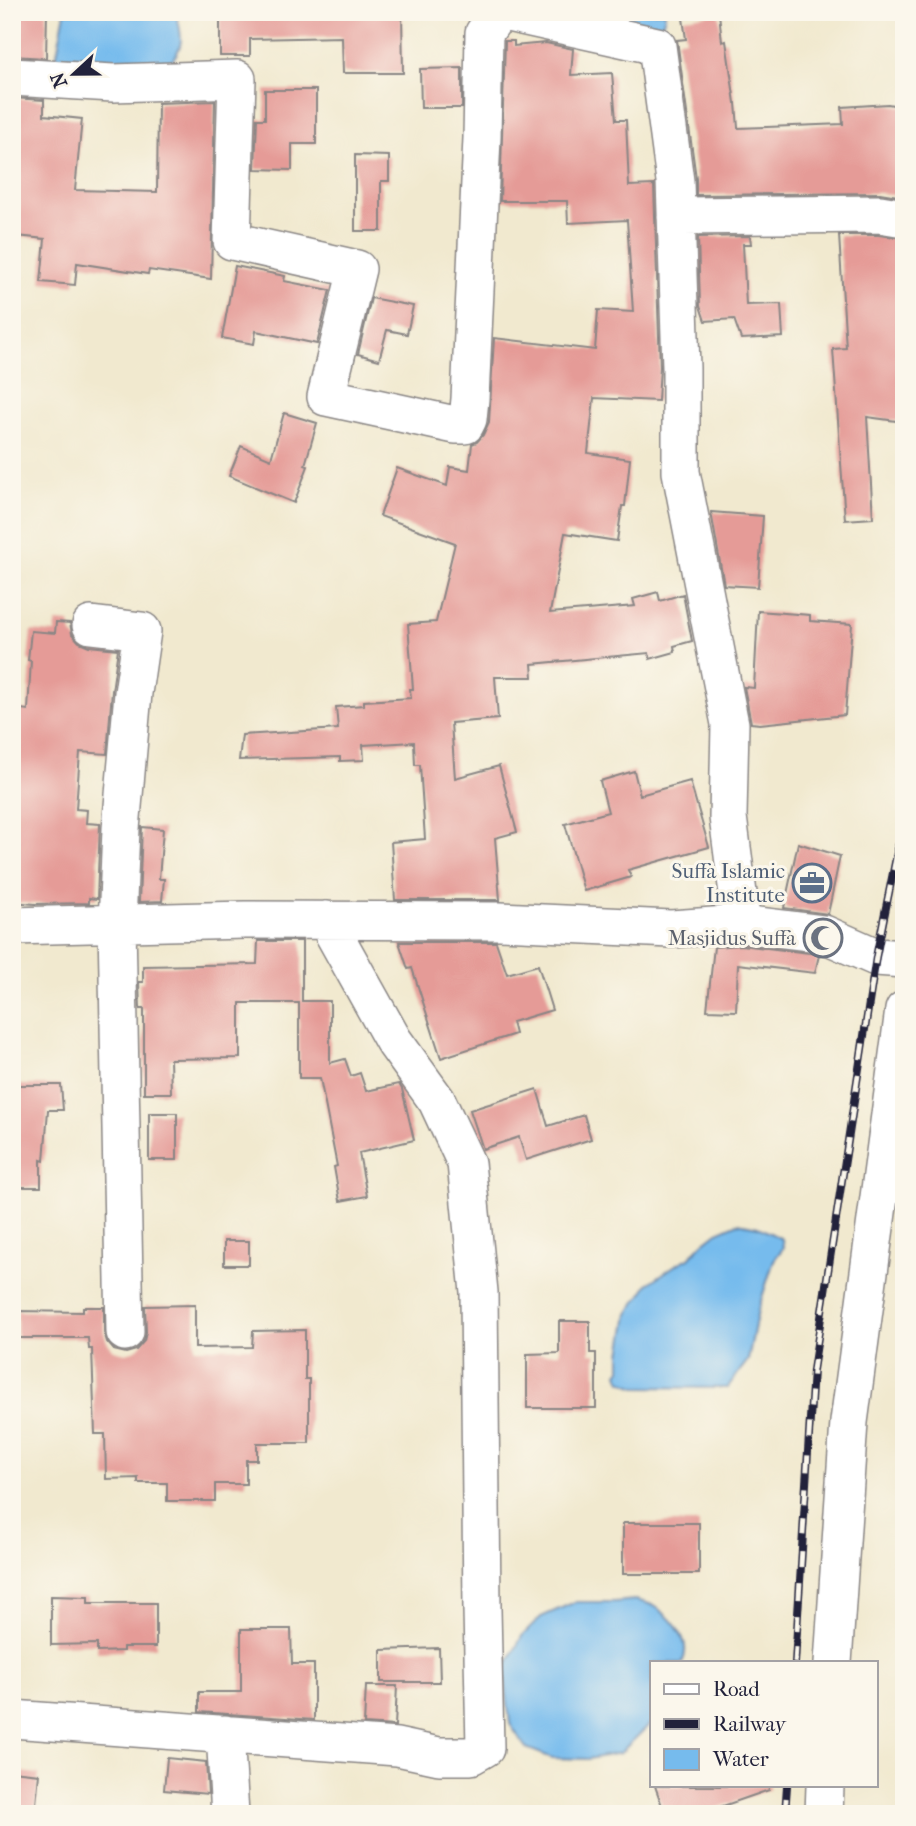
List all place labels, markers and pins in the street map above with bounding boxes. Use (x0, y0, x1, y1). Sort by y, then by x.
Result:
place label: Suffa Islamic Institute (672, 859, 785, 907)
office icon: Suffa Islamic Institute (791, 862, 833, 904)
mosque icon: Masjidus Suffa (802, 917, 844, 959)
place label: Masjidus Suffa (668, 926, 796, 950)

